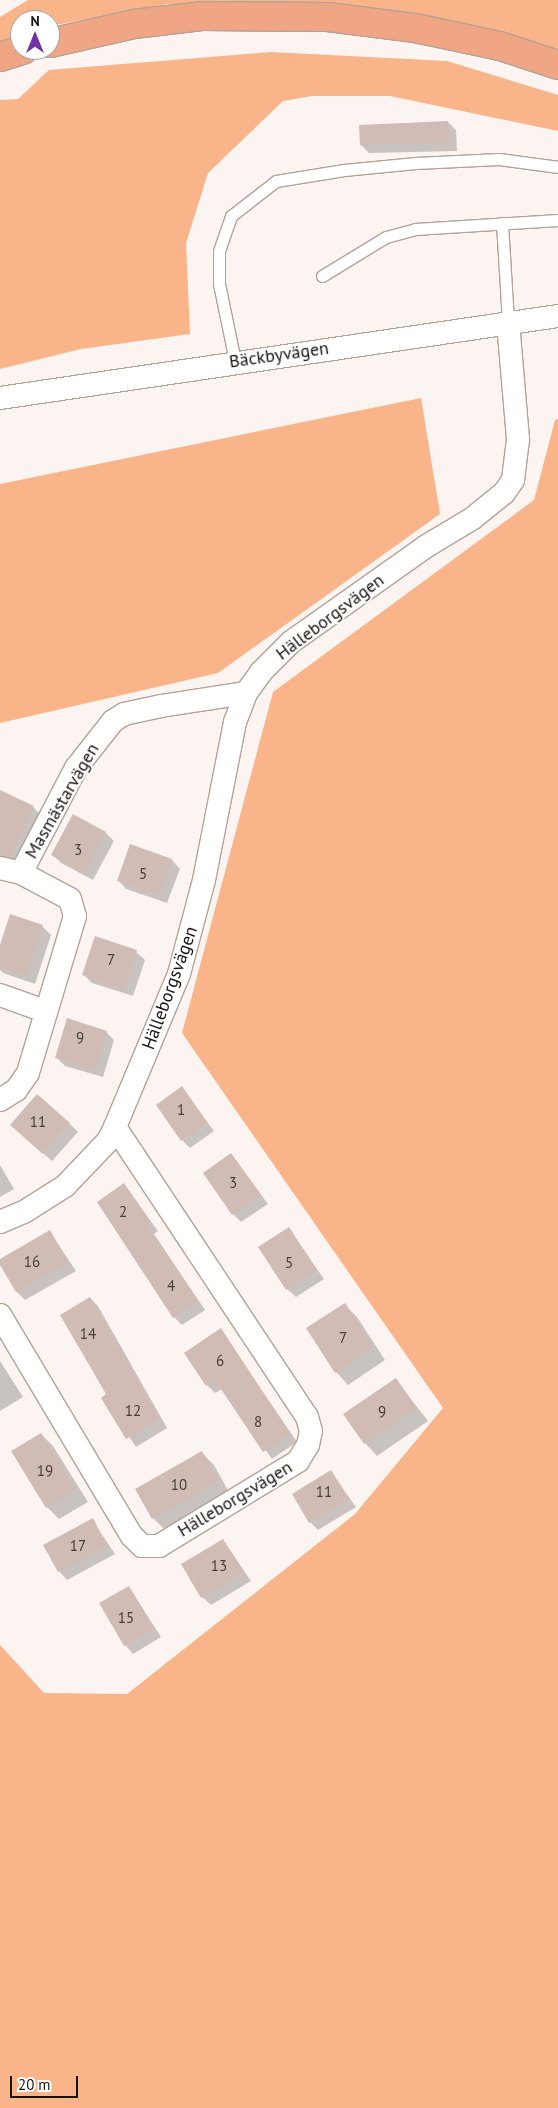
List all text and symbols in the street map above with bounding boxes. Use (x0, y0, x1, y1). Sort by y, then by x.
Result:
north arrow (10, 10, 60, 60)
text: N (30, 12, 40, 30)
street label: Bäckbyvägen (228, 337, 330, 373)
street label: Hälleborgsvägen (272, 569, 388, 665)
street label: Masmästarvägen (20, 740, 104, 862)
house number: 3 (74, 841, 82, 859)
house number: 5 (139, 865, 147, 883)
street label: Hälleborgsvägen (138, 923, 202, 1053)
house number: 7 (107, 951, 115, 969)
house number: 9 (76, 1029, 84, 1047)
house number: 1 (177, 1101, 185, 1119)
house number: 11 (30, 1113, 46, 1131)
house number: 3 (229, 1174, 237, 1192)
house number: 2 (119, 1203, 127, 1221)
house number: 16 (24, 1253, 40, 1271)
house number: 5 (285, 1254, 293, 1272)
house number: 4 (167, 1277, 175, 1295)
house number: 14 (80, 1325, 96, 1343)
house number: 7 (339, 1329, 347, 1347)
house number: 6 (216, 1352, 224, 1370)
house number: 12 (125, 1402, 141, 1420)
house number: 9 (378, 1403, 386, 1421)
house number: 8 (254, 1413, 262, 1431)
street label: Hälleborgsvägen (174, 1456, 296, 1542)
house number: 19 (37, 1462, 53, 1480)
house number: 10 (171, 1476, 187, 1494)
house number: 11 (316, 1483, 332, 1501)
house number: 17 (70, 1537, 86, 1555)
house number: 13 (211, 1557, 227, 1575)
house number: 15 (118, 1609, 134, 1627)
scale bar (12, 2066, 80, 2098)
text: 20 m (18, 2075, 51, 2094)

